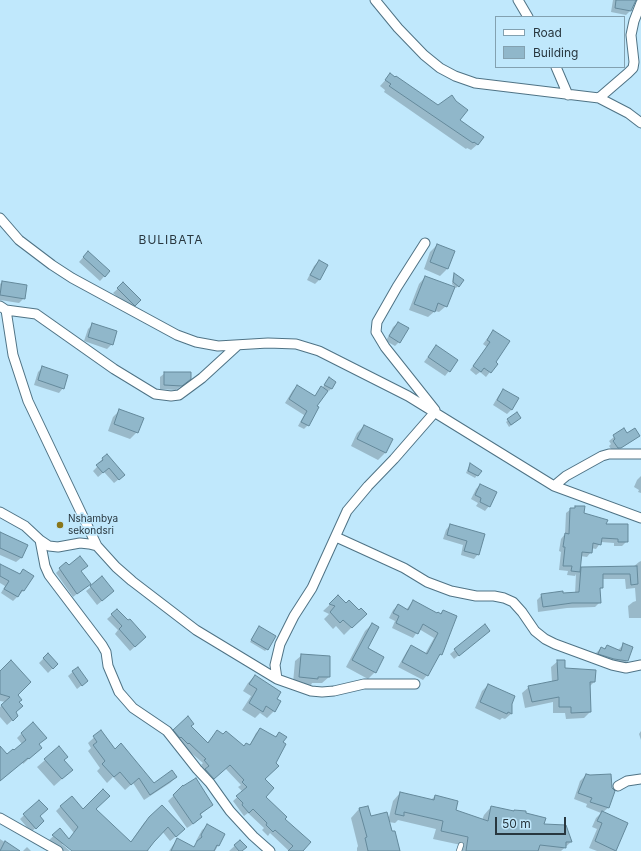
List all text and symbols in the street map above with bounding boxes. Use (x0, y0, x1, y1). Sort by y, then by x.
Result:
legend (495, 16, 625, 68)
text: Road (533, 25, 562, 40)
text: Building (533, 45, 578, 60)
district label: BULIBATA (139, 233, 203, 247)
place label: Nshambya sekondsri (68, 513, 118, 536)
marker: Nshambya sekondsri (55, 520, 65, 530)
scale bar (497, 809, 568, 835)
text: 50 m (502, 816, 531, 831)

